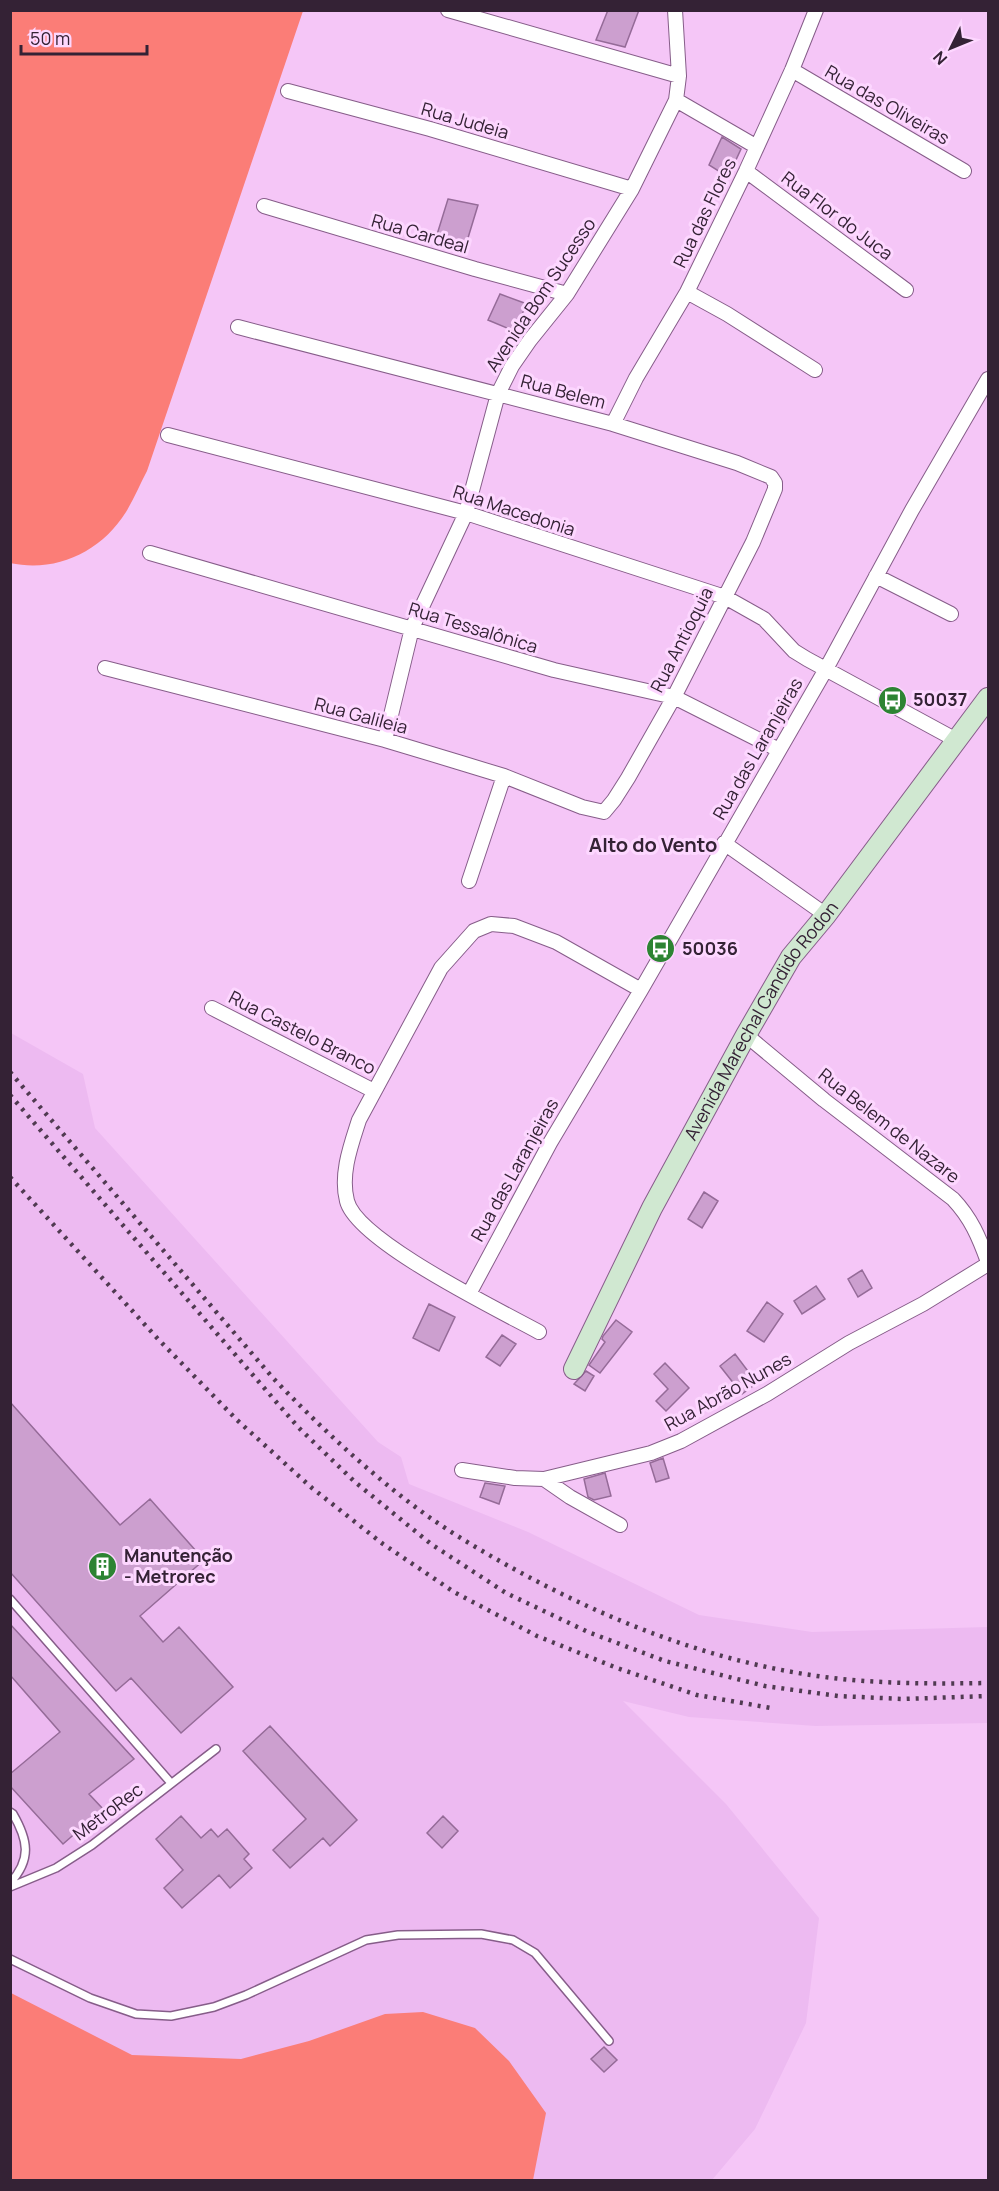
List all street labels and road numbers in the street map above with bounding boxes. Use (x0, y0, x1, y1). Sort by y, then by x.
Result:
street label: Rua das Oliveiras (821, 59, 954, 149)
street label: Rua Judeia (419, 96, 512, 144)
street label: Rua das Flores (667, 154, 741, 272)
street label: Rua Flor do Juca (777, 165, 898, 265)
street label: Rua Cardeal (369, 208, 472, 258)
street label: Avenida Bom Sucesso (480, 213, 601, 376)
street label: Rua Belem (518, 368, 608, 414)
street label: Rua Macedonia (450, 479, 579, 541)
street label: Rua Antioquia (644, 583, 718, 696)
street label: Rua Tessalônica (406, 596, 541, 658)
street label: Rua das Laranjeiras (707, 673, 808, 824)
street label: Rua Galileia (312, 691, 411, 739)
street label: Avenida Marechal Candido Rodon (678, 896, 843, 1144)
street label: Rua Castelo Branco (225, 985, 380, 1080)
street label: Rua Belem de Nazare (814, 1062, 965, 1188)
street label: Rua das Laranjeiras (465, 1094, 563, 1245)
street label: Rua Abrão Nunes (660, 1346, 795, 1436)
street label: MetroRec (68, 1777, 147, 1845)

